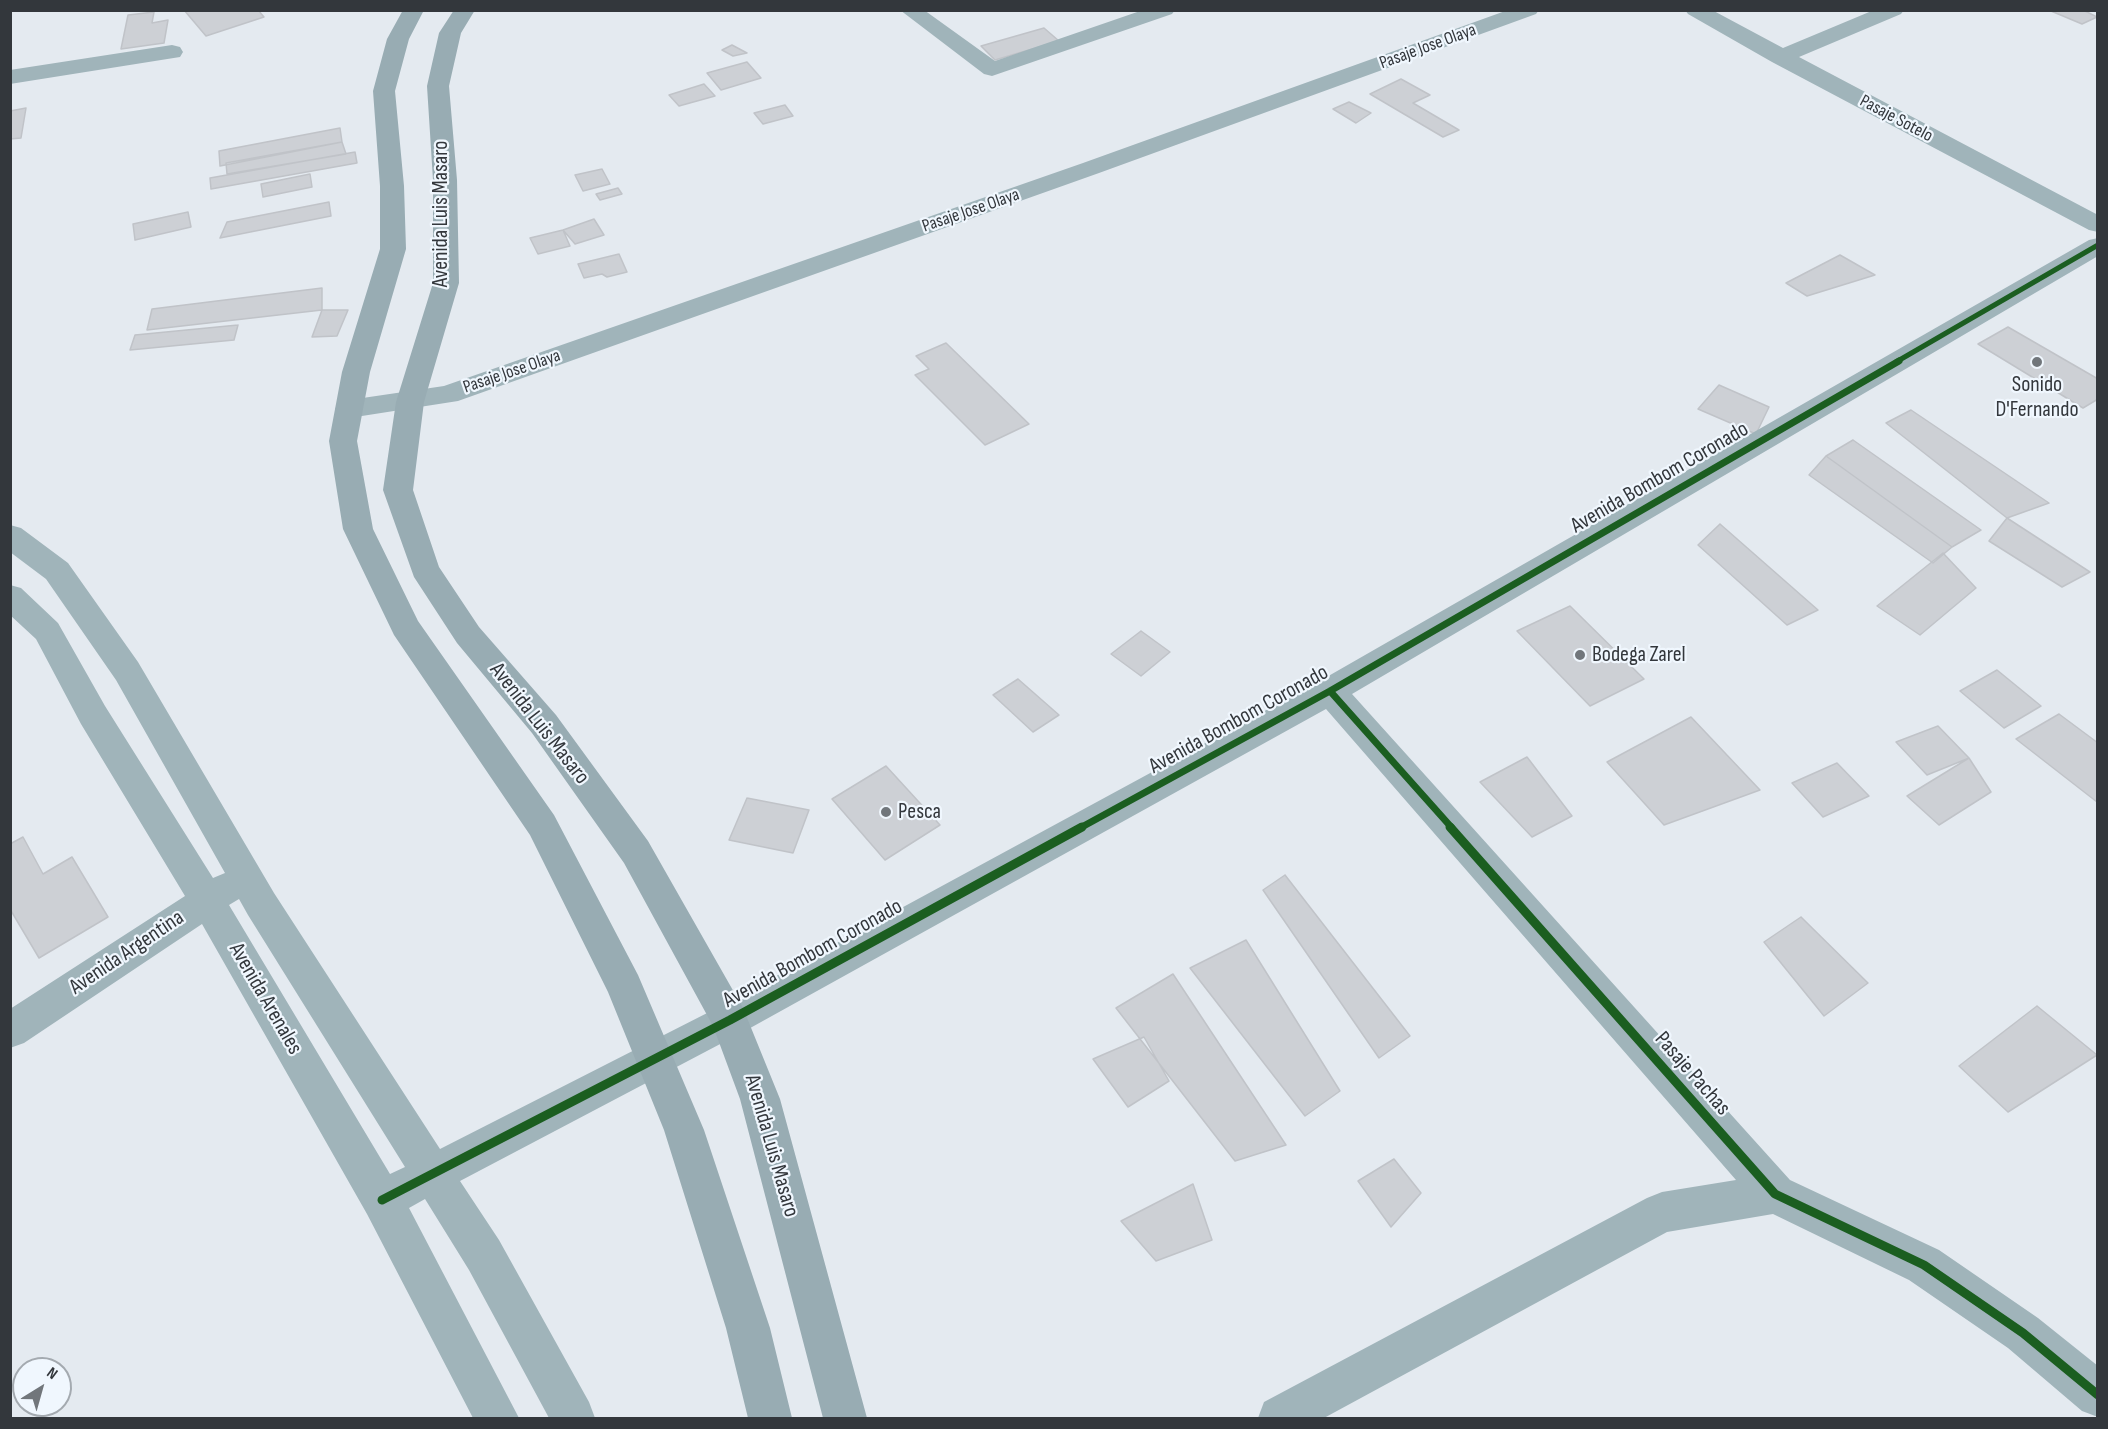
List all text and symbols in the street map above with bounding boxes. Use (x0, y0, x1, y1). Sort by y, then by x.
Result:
street label: Pasaje Jose Olaya (1377, 20, 1479, 74)
street label: Pasaje Sotelo (1856, 91, 1936, 147)
street label: Avenida Luis Masaro (428, 141, 454, 287)
street label: Pasaje Jose Olaya (920, 184, 1022, 238)
street label: Pasaje Jose Olaya (461, 345, 563, 399)
marker: Sonido D'Fernando (2030, 355, 2044, 369)
place label: Sonido D'Fernando (1995, 372, 2079, 424)
street label: Avenida Bombom Coronado (1566, 416, 1754, 540)
place label: Bodega Zarel (1592, 642, 1686, 668)
marker: Bodega Zarel (1573, 648, 1587, 662)
street label: Avenida Luis Masaro (483, 658, 595, 790)
street label: Avenida Bombom Coronado (1145, 660, 1333, 780)
place label: Pesca (898, 799, 941, 825)
marker: Pesca (879, 805, 893, 819)
street label: Avenida Bombom Coronado (719, 894, 907, 1014)
street label: Avenida Argentina (65, 905, 189, 1001)
street label: Avenida Arenales (222, 939, 308, 1059)
street label: Pasaje Pachas (1649, 1027, 1735, 1121)
street label: Avenida Luis Masaro (738, 1072, 804, 1220)
north arrow (12, 1357, 72, 1417)
text: N (43, 1364, 61, 1384)

